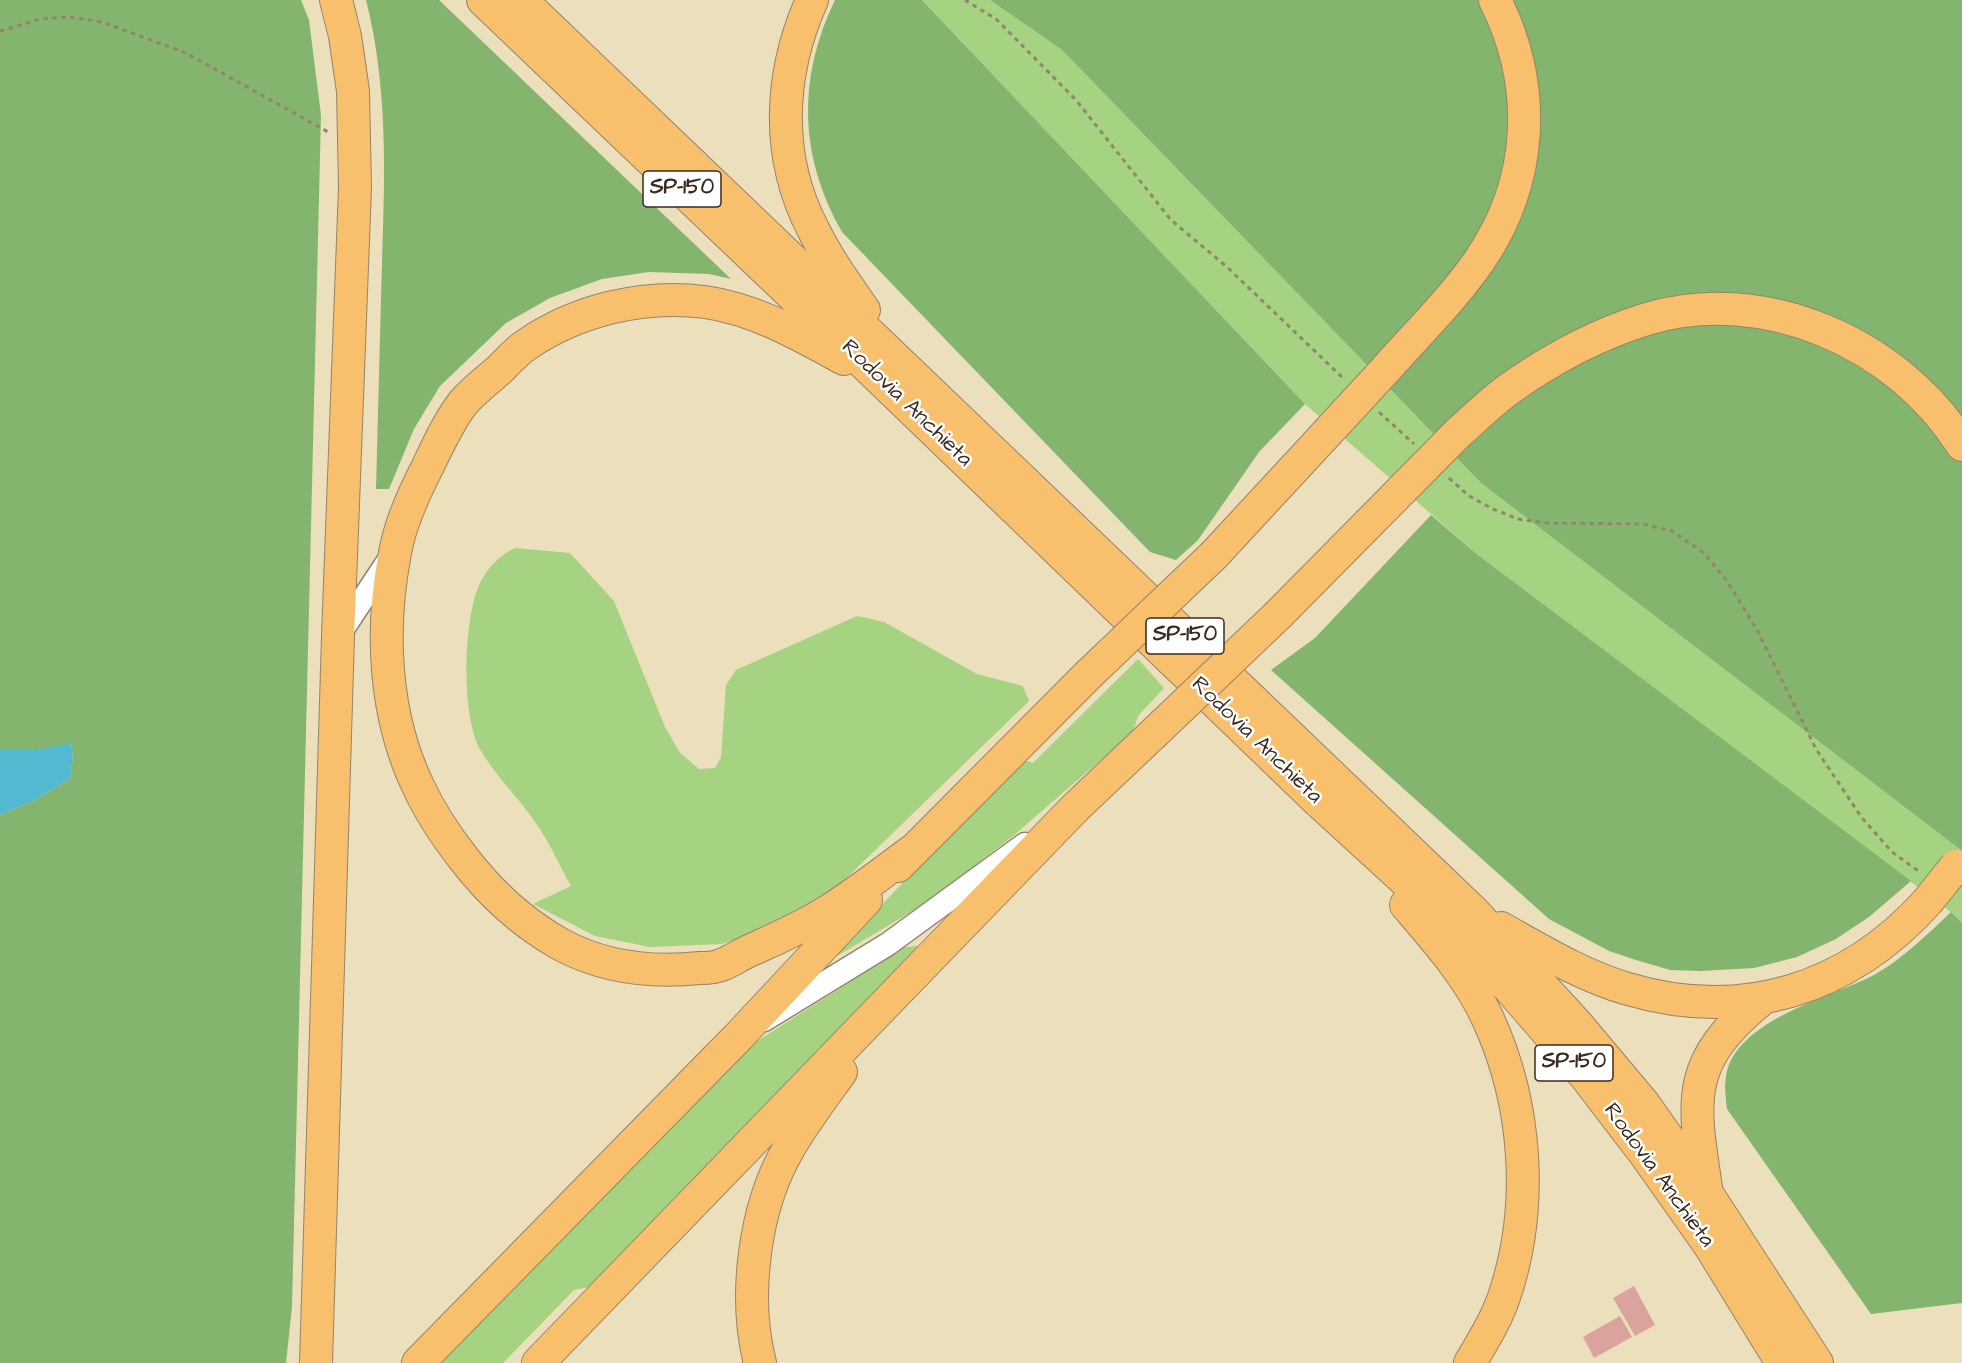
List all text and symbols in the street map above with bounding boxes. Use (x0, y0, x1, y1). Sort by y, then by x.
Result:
road number: SP-150 (643, 171, 721, 207)
street label: Rodovia Anchieta (835, 335, 977, 473)
road number: SP-150 (1146, 618, 1224, 654)
street label: Rodovia Anchieta (1185, 672, 1327, 810)
road number: SP-150 (1535, 1045, 1613, 1081)
street label: Rodovia Anchieta (1597, 1099, 1719, 1253)

